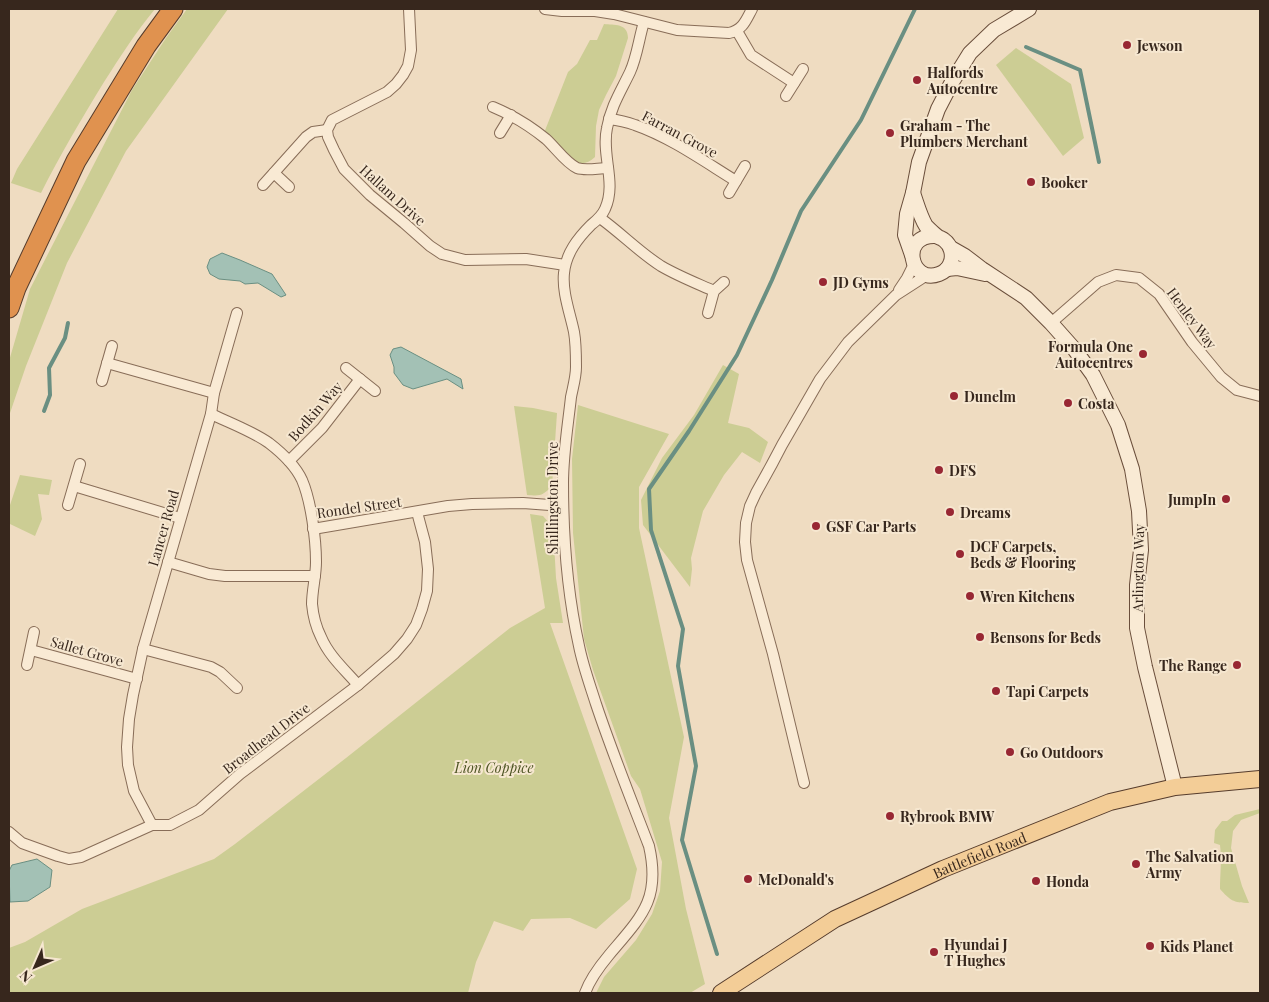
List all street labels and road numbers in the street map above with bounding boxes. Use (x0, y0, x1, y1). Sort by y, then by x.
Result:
street label: Farran Grove (639, 106, 721, 162)
street label: Hallam Drive (356, 160, 430, 230)
street label: Henley Way (1163, 283, 1221, 353)
street label: Bodkin Way (284, 377, 346, 445)
street label: Shillingston Drive (543, 442, 562, 554)
street label: Lancer Road (143, 488, 183, 568)
street label: Rondel Street (315, 492, 404, 522)
street label: Arlington Way (1128, 524, 1148, 613)
street label: Sallet Grove (48, 632, 126, 670)
street label: Broadhead Drive (219, 698, 313, 778)
street label: Battlefield Road (929, 827, 1029, 882)

